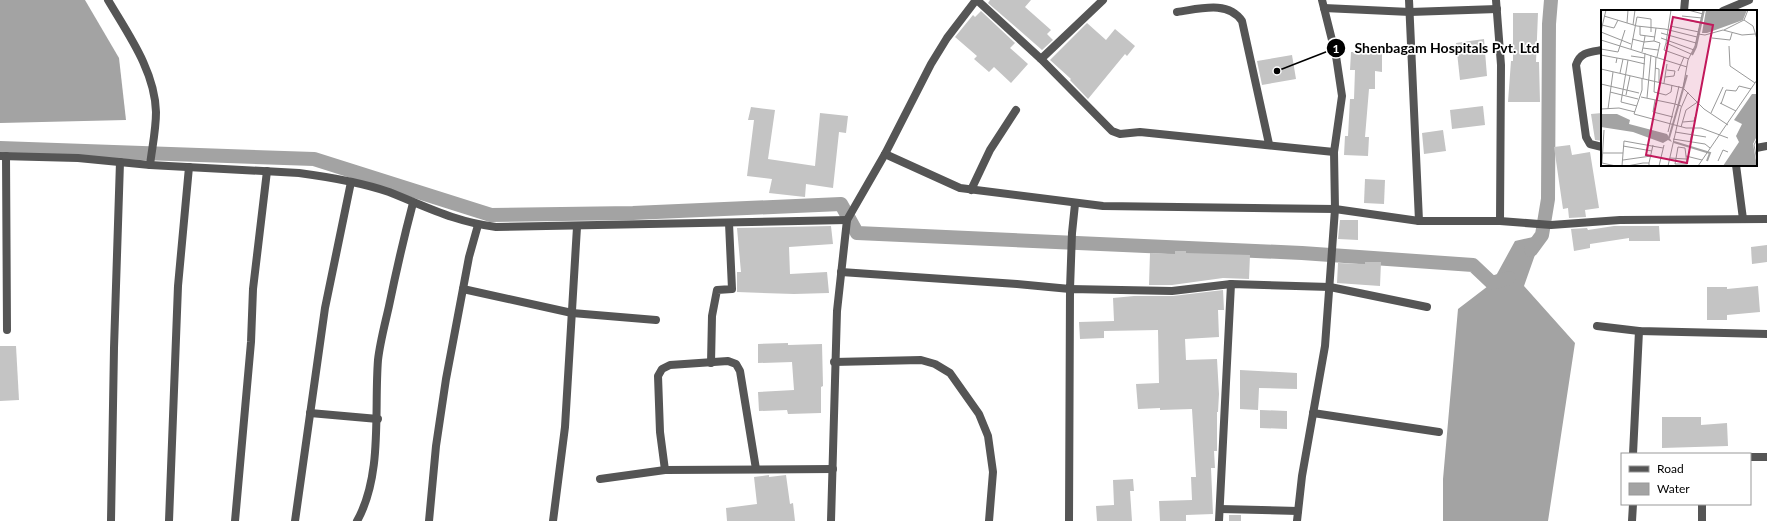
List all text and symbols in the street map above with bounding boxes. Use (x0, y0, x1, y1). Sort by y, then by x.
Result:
inset map (1601, 10, 1757, 166)
callout: Shenbagam Hospitals Pvt. Ltd (1326, 35, 1547, 61)
text: Shenbagam Hospitals Pvt. Ltd (1355, 39, 1540, 56)
text: 1 (1333, 41, 1340, 56)
legend (1621, 453, 1751, 505)
text: Road (1657, 461, 1684, 476)
text: Water (1657, 481, 1690, 496)

